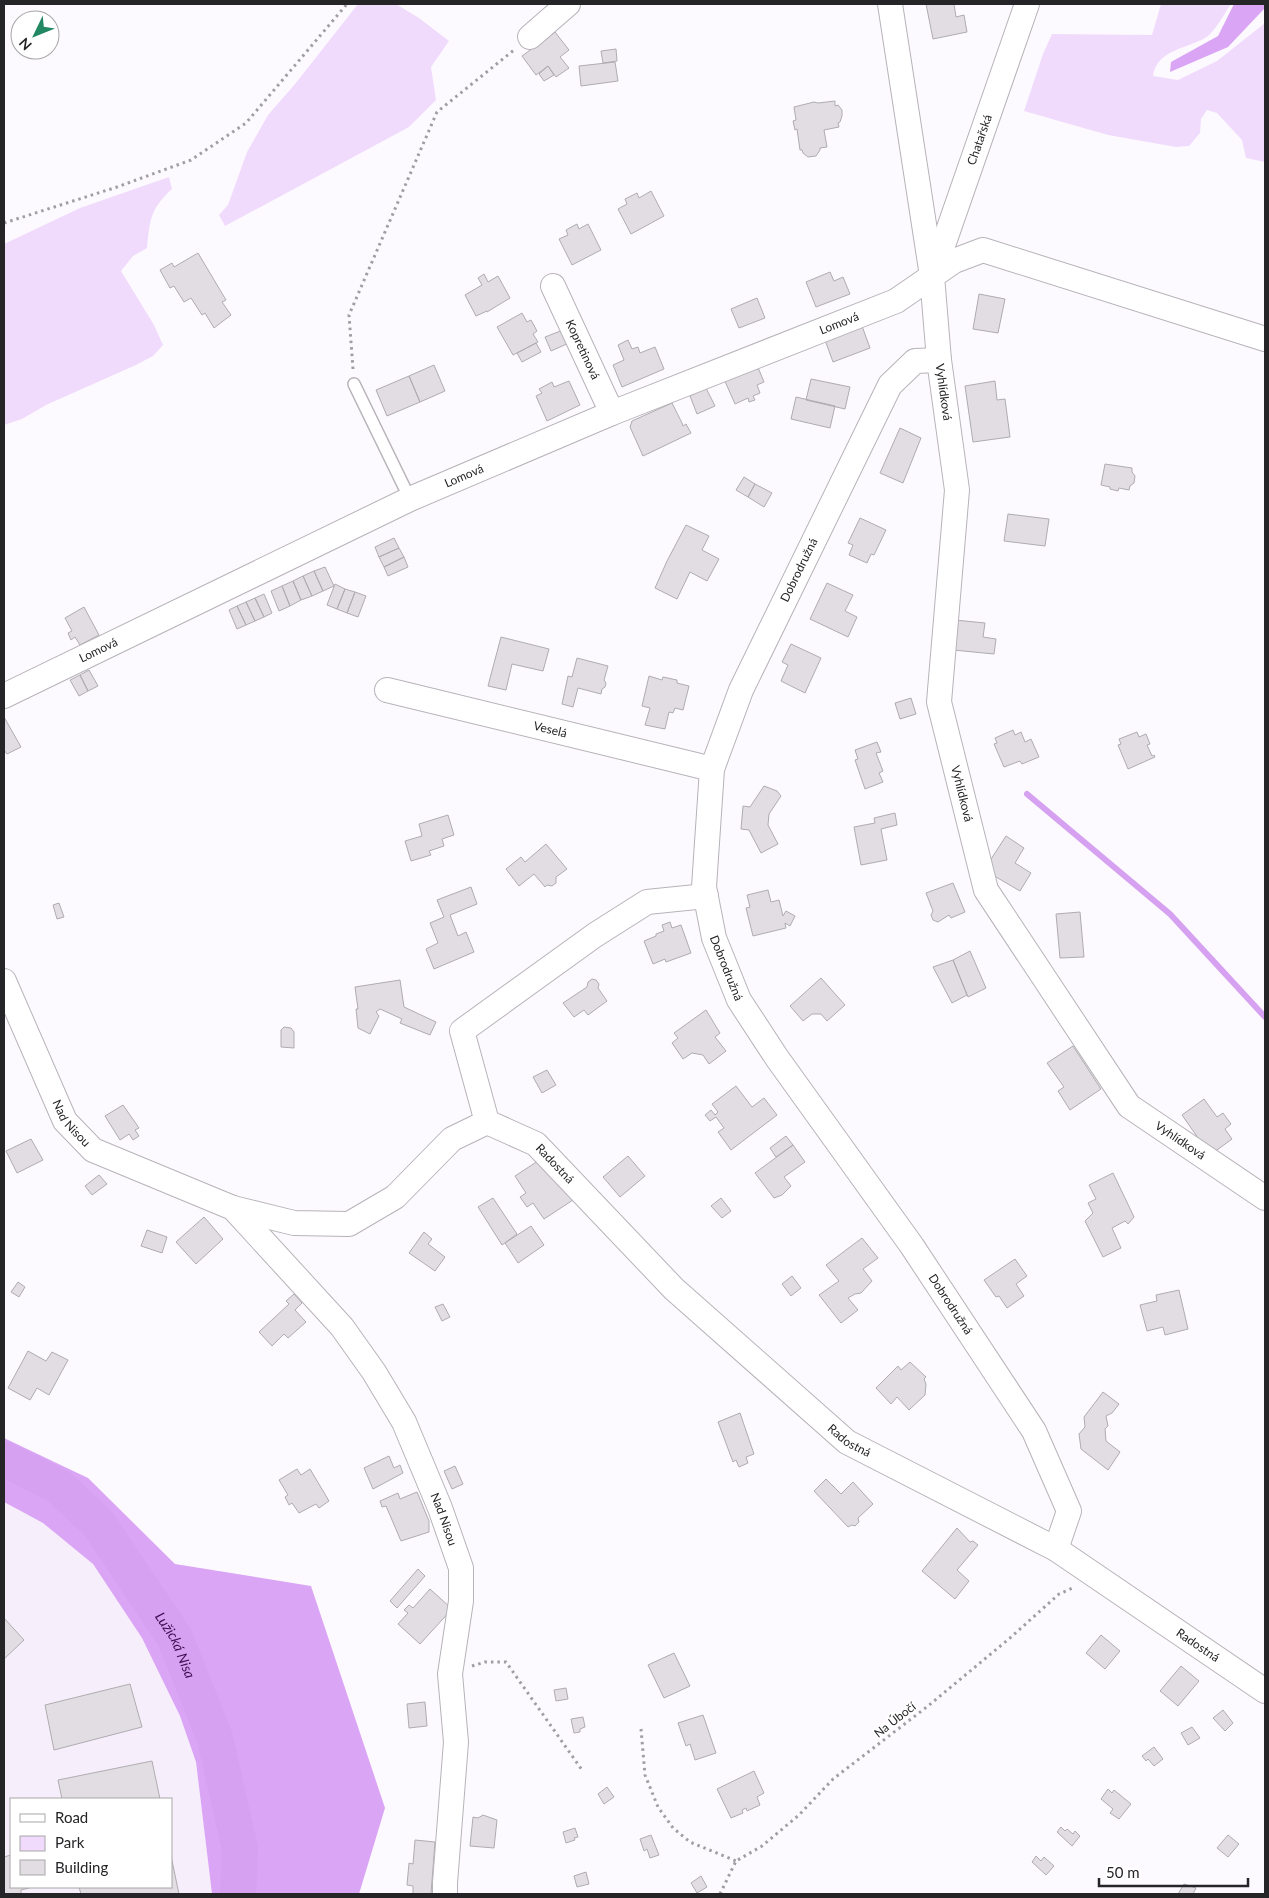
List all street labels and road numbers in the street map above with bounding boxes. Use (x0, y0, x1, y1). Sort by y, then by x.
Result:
street label: Chatařská (963, 112, 995, 167)
street label: Lomová (817, 308, 861, 337)
street label: Kopretinová (563, 317, 603, 382)
street label: Vyhlídková (933, 363, 955, 422)
street label: Lomová (442, 461, 486, 490)
street label: Dobrodružná (777, 535, 821, 604)
street label: Lomová (76, 634, 120, 665)
street label: Veselá (532, 718, 569, 740)
street label: Vyhlídková (948, 764, 977, 823)
street label: Dobrodružná (707, 933, 747, 1003)
street label: Nad Nisou (50, 1097, 94, 1150)
street label: Vyhlídková (1152, 1118, 1208, 1163)
street label: Radostná (533, 1140, 578, 1186)
street label: Dobrodružná (925, 1271, 976, 1337)
street label: Radostná (825, 1421, 874, 1460)
street label: Nad Nisou (427, 1490, 461, 1548)
street label: Radostná (1173, 1625, 1223, 1665)
street label: Na Úbočí (871, 1698, 919, 1741)

